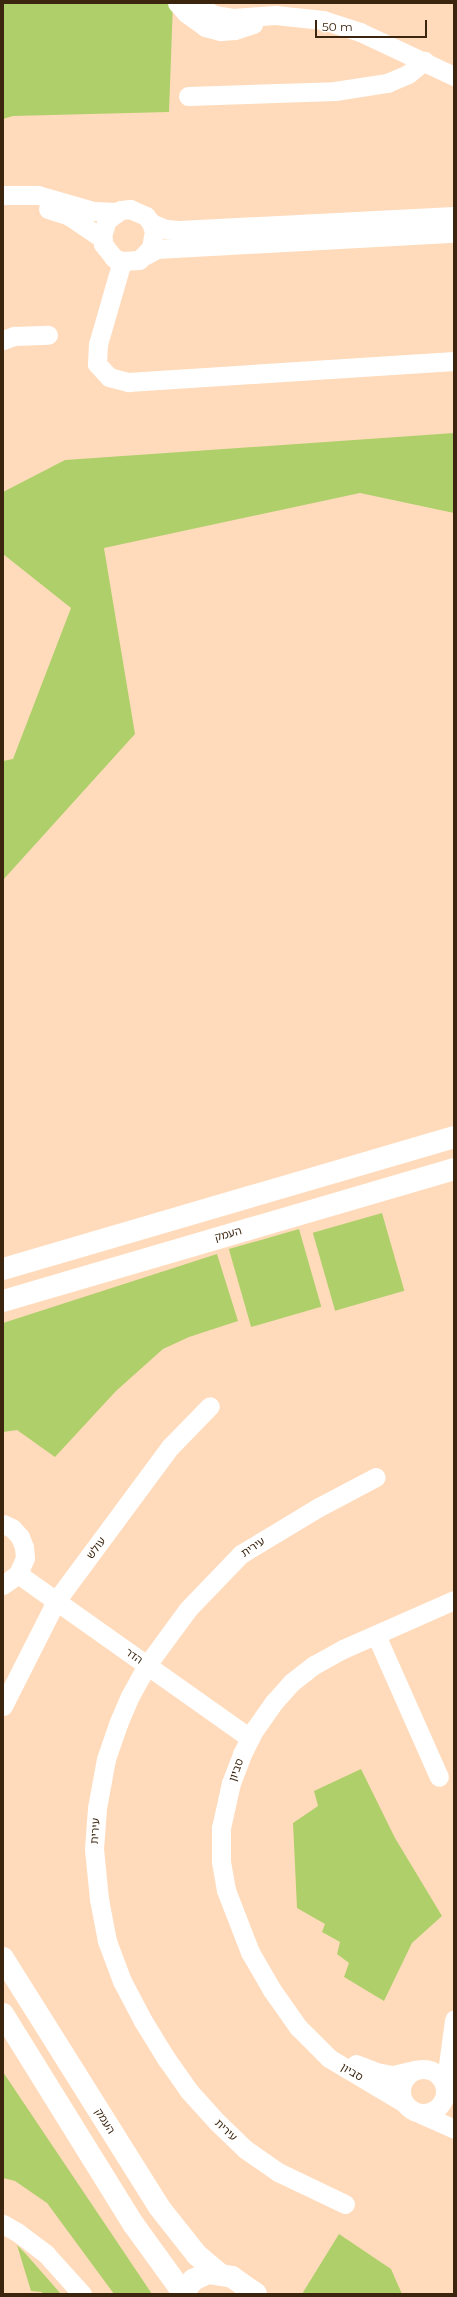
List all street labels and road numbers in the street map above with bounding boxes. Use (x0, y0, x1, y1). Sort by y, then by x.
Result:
street label: העמק (213, 1224, 243, 1244)
street label: עולש (84, 1534, 108, 1562)
street label: עירית (239, 1534, 267, 1560)
street label: הדר (123, 1645, 145, 1667)
street label: סביון (226, 1757, 246, 1783)
street label: עירית (88, 1818, 102, 1844)
street label: סביון (339, 2060, 365, 2084)
street label: העמק (92, 2106, 118, 2136)
street label: עירית (212, 2116, 240, 2144)

